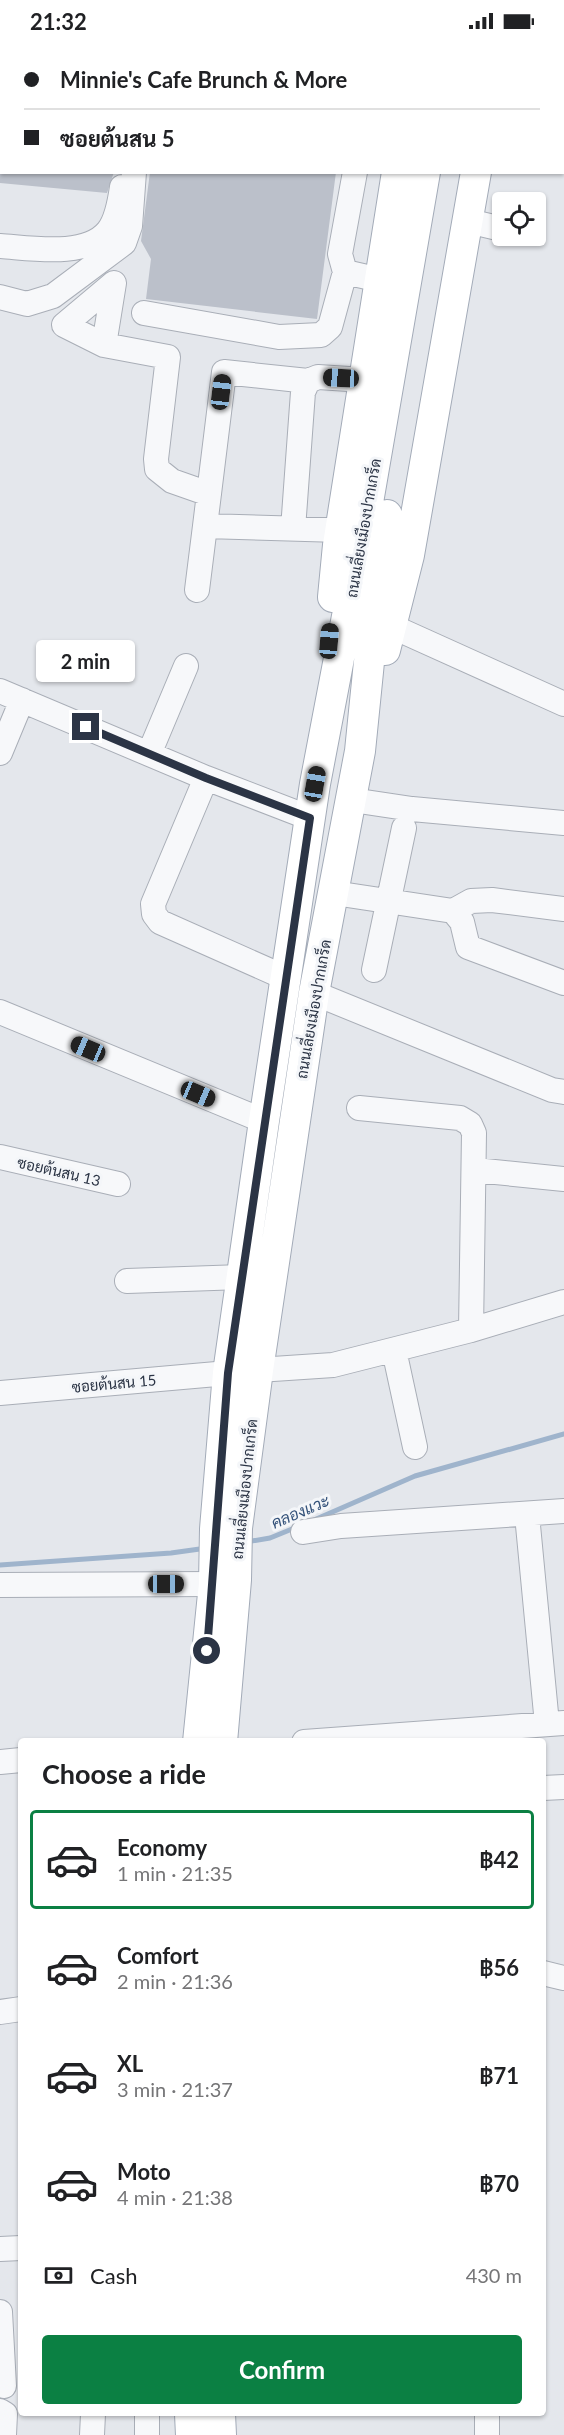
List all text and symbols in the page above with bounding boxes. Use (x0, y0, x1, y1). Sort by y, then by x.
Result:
text: 21:32 (30, 8, 87, 35)
text: Minnie's Cafe Brunch & More (60, 66, 347, 93)
text: ซอยต้นสน 5 (60, 125, 175, 152)
map controls (492, 192, 546, 246)
button: locate (492, 192, 546, 246)
car (323, 368, 359, 388)
car (210, 373, 232, 411)
street label: ถนนเลี่ยงเมืองปากเกร็ด (337, 456, 384, 599)
car (318, 622, 340, 660)
callout: 2 min (36, 640, 136, 682)
text: 2 min (61, 649, 110, 673)
route end (72, 713, 99, 740)
car (303, 765, 327, 803)
street label: ถนนเลี่ยงเมืองปากเกร็ด (287, 937, 334, 1080)
car (68, 1034, 108, 1064)
car (178, 1079, 218, 1109)
street label: ซอยต้นสน 13 (16, 1153, 102, 1189)
street label: ซอยต้นสน 15 (71, 1370, 157, 1396)
street label: ถนนเลี่ยงเมืองปากเกร็ด (223, 1417, 260, 1560)
water label: คลองแวะ (268, 1490, 332, 1532)
car (148, 1575, 184, 1593)
route start (193, 1637, 220, 1664)
text: Choose a ride (42, 1757, 206, 1790)
icon: car (45, 1833, 99, 1887)
text: Economy (117, 1834, 207, 1861)
text: ฿42 (479, 1846, 519, 1873)
text: 1 min · 21:35 (117, 1861, 233, 1885)
icon: car (45, 1941, 99, 1995)
text: Comfort (117, 1942, 199, 1969)
text: ฿56 (479, 1954, 519, 1981)
text: 2 min · 21:36 (117, 1969, 233, 1993)
icon: car (45, 2049, 99, 2103)
text: XL (117, 2050, 143, 2077)
text: ฿71 (479, 2062, 519, 2089)
text: 3 min · 21:37 (117, 2077, 233, 2101)
icon: car (45, 2157, 99, 2211)
text: Moto (117, 2158, 171, 2185)
text: ฿70 (479, 2170, 519, 2197)
text: 4 min · 21:38 (117, 2185, 233, 2209)
icon: cash (42, 2259, 75, 2292)
text: Cash (90, 2262, 137, 2289)
text: 430 m (466, 2263, 522, 2287)
button: Confirm (42, 2335, 522, 2404)

